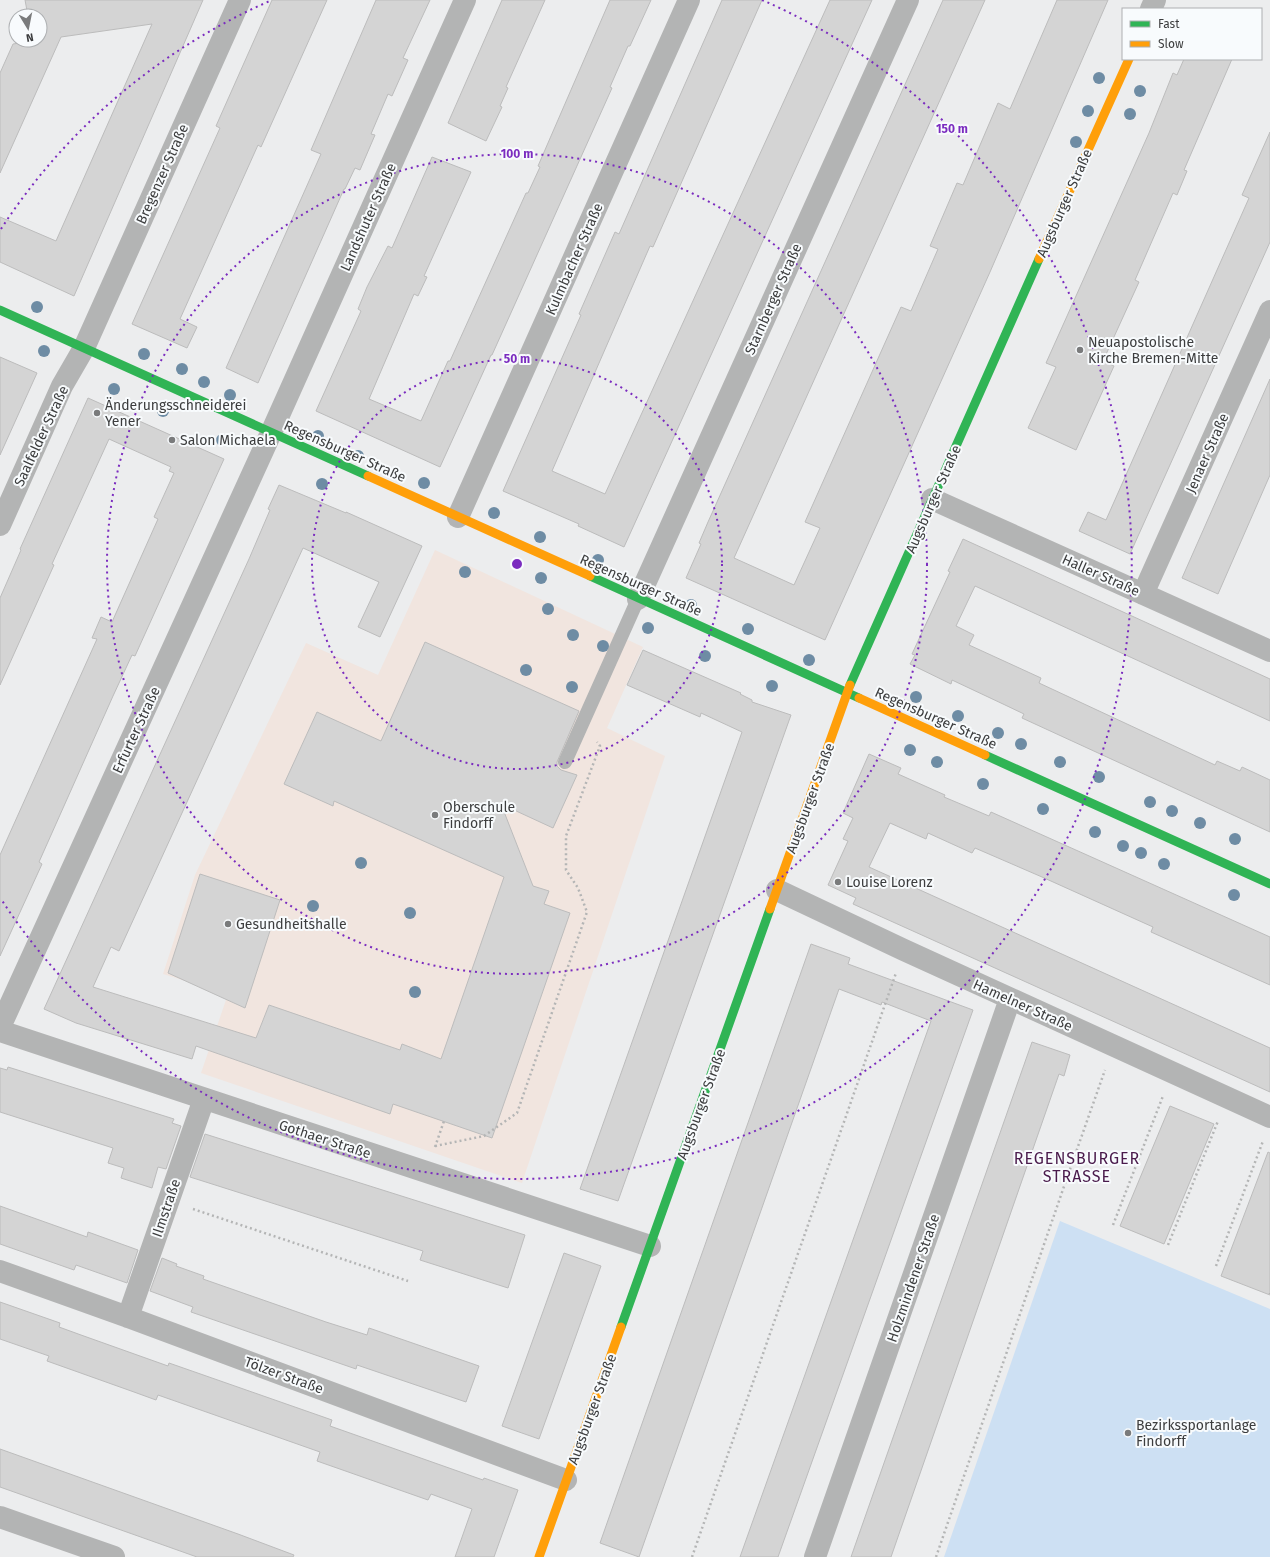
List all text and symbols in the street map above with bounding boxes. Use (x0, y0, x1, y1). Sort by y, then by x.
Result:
north arrow (8, 8, 48, 48)
legend (1122, 8, 1262, 60)
text: Fast (1158, 17, 1180, 31)
text: N (25, 30, 34, 44)
text: Slow (1158, 37, 1184, 51)
street label: Bregenzer Straße (133, 121, 192, 227)
text: 150 m (936, 122, 968, 136)
text: 100 m (501, 147, 533, 161)
street label: Augsburger Straße (1033, 147, 1096, 260)
street label: Landshuter Straße (337, 160, 400, 274)
street label: Kulmbacher Straße (542, 200, 607, 318)
street label: Starnberger Straße (741, 241, 806, 357)
place label: Neuapostolische Kirche Bremen-Mitte (1088, 334, 1218, 367)
marker: Neuapostolische Kirche Bremen-Mitte (1075, 345, 1085, 355)
text: 50 m (504, 352, 530, 366)
street label: Saalfelder Straße (11, 383, 72, 489)
place label: Änderungsschneiderei Yener (105, 397, 246, 430)
marker: Änderungsschneiderei Yener (92, 408, 102, 418)
street label: Jenaer Straße (1182, 411, 1233, 496)
street label: Regensburger Straße (281, 417, 409, 486)
place label: Salon Michaela (180, 432, 276, 449)
marker: Salon Michaela (167, 435, 177, 445)
street label: Augsburger Straße (902, 443, 965, 556)
street label: Regensburger Straße (577, 551, 705, 620)
street label: Haller Straße (1059, 551, 1142, 600)
centre of rings (510, 557, 524, 571)
street label: Erfurter Straße (109, 684, 164, 776)
street label: Regensburger Straße (872, 684, 1000, 753)
street label: Augsburger Straße (783, 741, 838, 856)
place label: Oberschule Findorff (443, 799, 515, 832)
marker: Oberschule Findorff (430, 810, 440, 820)
place label: Louise Lorenz (846, 874, 933, 891)
marker: Louise Lorenz (833, 877, 843, 887)
place label: Gesundheitshalle (236, 916, 347, 933)
marker: Gesundheitshalle (223, 919, 233, 929)
street label: Hamelner Straße (970, 976, 1075, 1035)
street label: Augsburger Straße (674, 1047, 729, 1162)
street label: Gothaer Straße (277, 1117, 373, 1162)
district label: REGENSBURGER STRASSE (1014, 1149, 1140, 1186)
street label: Ilmstraße (149, 1177, 184, 1239)
street label: Holzmindener Straße (884, 1212, 943, 1344)
street label: Augsburger Straße (565, 1352, 620, 1467)
street label: Tölzer Straße (242, 1353, 326, 1398)
place label: Bezirkssportanlage Findorff (1136, 1417, 1256, 1450)
marker: Bezirkssportanlage Findorff (1123, 1428, 1133, 1438)

